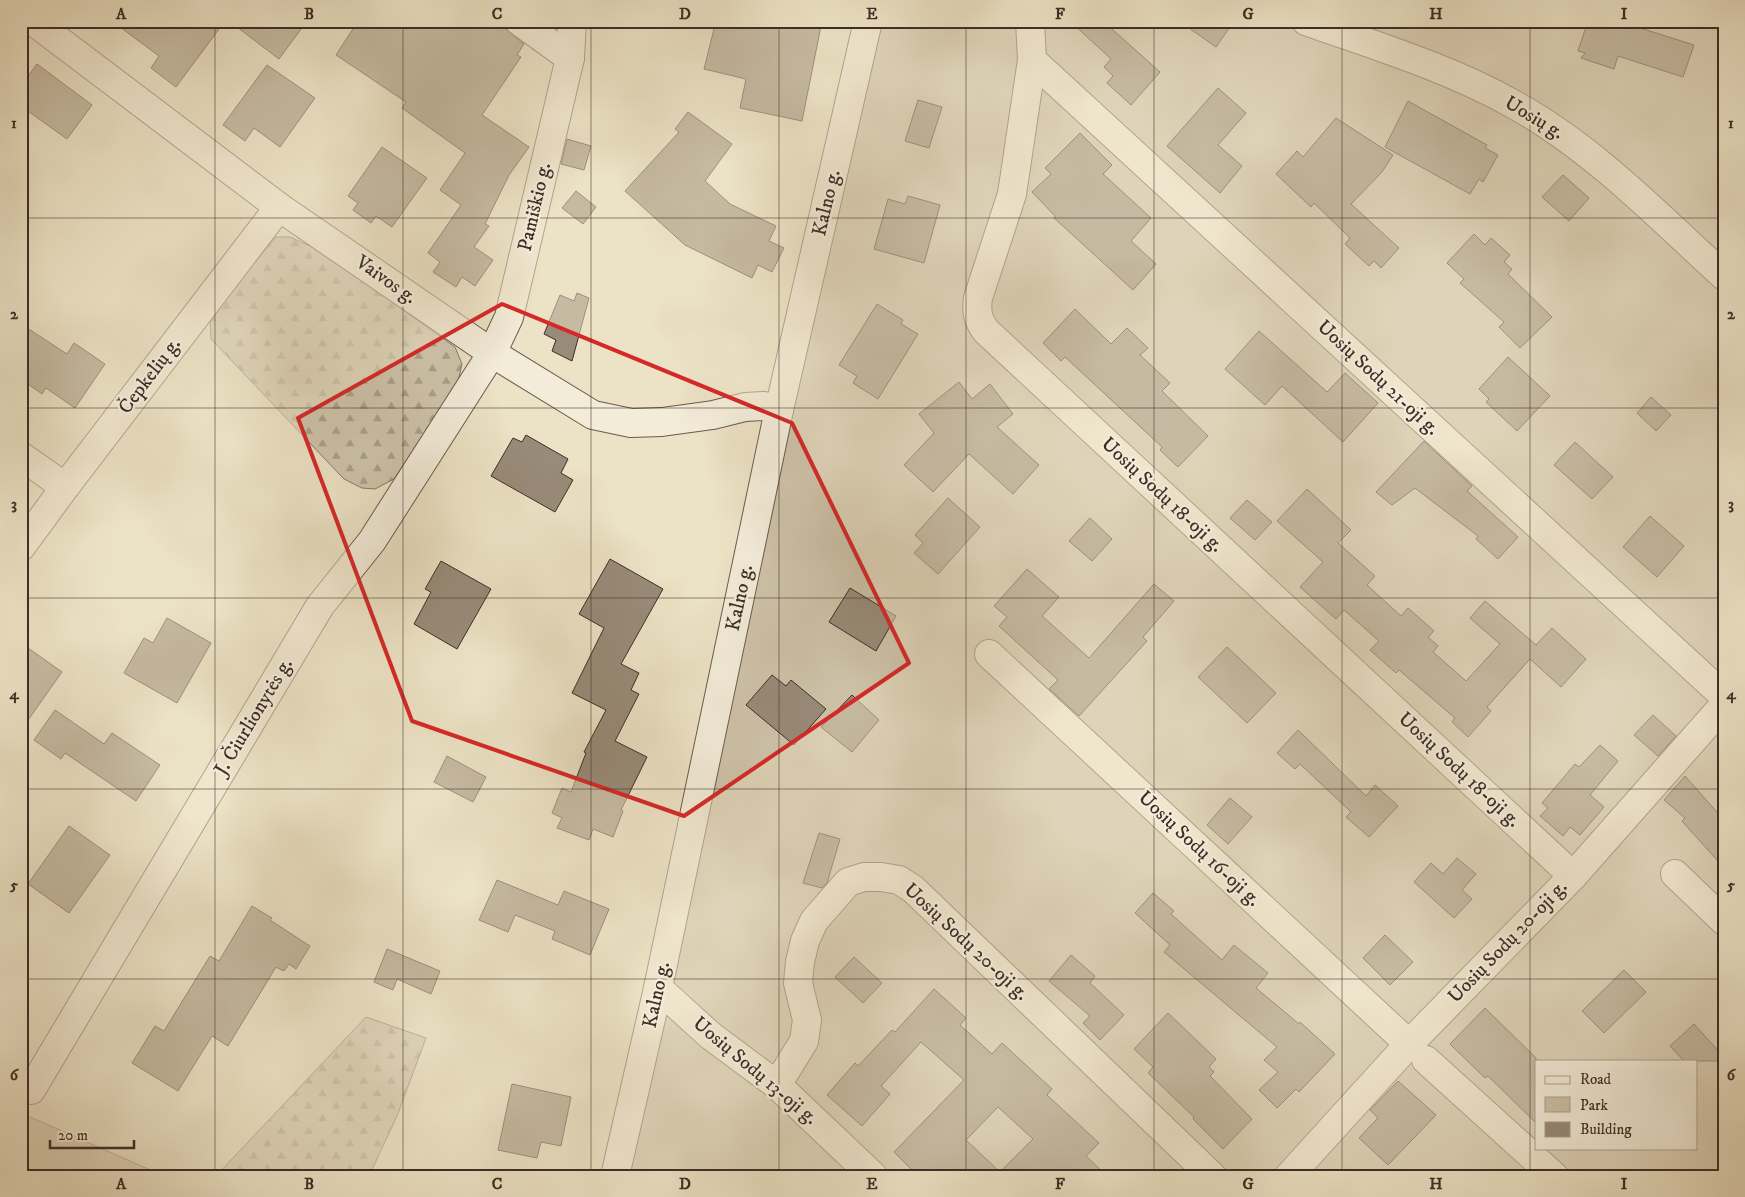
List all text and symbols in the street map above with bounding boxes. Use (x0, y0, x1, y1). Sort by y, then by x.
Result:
text: A (115, 4, 127, 24)
text: B (304, 4, 314, 24)
text: C (492, 4, 502, 24)
text: D (679, 4, 691, 24)
text: E (866, 4, 878, 24)
text: F (1055, 4, 1065, 24)
text: G (1242, 4, 1254, 24)
text: H (1429, 4, 1443, 24)
text: I (1621, 4, 1628, 24)
street label: Uosių g. (1500, 91, 1568, 145)
text: 1 (11, 113, 17, 133)
text: 1 (1728, 113, 1734, 133)
street label: Pamiškio g. (513, 160, 557, 254)
street label: Kalno g. (807, 167, 847, 239)
street label: Vaivos g. (350, 249, 421, 310)
text: 2 (10, 304, 19, 324)
text: 2 (1727, 304, 1736, 324)
street label: Uosių Sodų 21-oji g. (1312, 315, 1444, 441)
street label: Čepkelių g. (112, 332, 187, 419)
street label: Uosių Sodų 18-oji g. (1096, 432, 1228, 558)
text: 3 (11, 494, 17, 514)
text: 3 (1728, 494, 1734, 514)
street label: Kalno g. (721, 562, 759, 634)
street label: J. Čiurlionytės g. (207, 653, 299, 782)
text: 4 (8, 684, 19, 704)
text: 4 (1725, 684, 1736, 704)
street label: Uosių Sodų 18-oji g. (1393, 707, 1525, 833)
street label: Uosių Sodų 16-oji g. (1132, 786, 1266, 912)
text: 5 (9, 875, 18, 895)
street label: Uosių Sodų 20-oji g. (1443, 875, 1573, 1009)
text: 5 (1726, 875, 1735, 895)
street label: Uosių Sodų 20-oji g. (898, 878, 1034, 1006)
street label: Kalno g. (638, 959, 676, 1031)
street label: Uosių Sodų 13-oji g. (687, 1011, 823, 1131)
legend (1535, 1060, 1698, 1150)
text: 6 (10, 1065, 20, 1085)
text: 6 (1727, 1065, 1737, 1085)
text: Road (1580, 1070, 1612, 1089)
text: Park (1580, 1096, 1609, 1115)
scale bar (50, 1117, 134, 1149)
text: Building (1580, 1120, 1632, 1139)
text: 20 m (58, 1126, 88, 1145)
text: A (115, 1174, 127, 1194)
text: B (304, 1174, 314, 1194)
text: C (492, 1174, 502, 1194)
text: D (679, 1174, 691, 1194)
text: E (866, 1174, 878, 1194)
text: F (1055, 1174, 1065, 1194)
text: G (1242, 1174, 1254, 1194)
text: H (1429, 1174, 1443, 1194)
text: I (1621, 1174, 1628, 1194)

